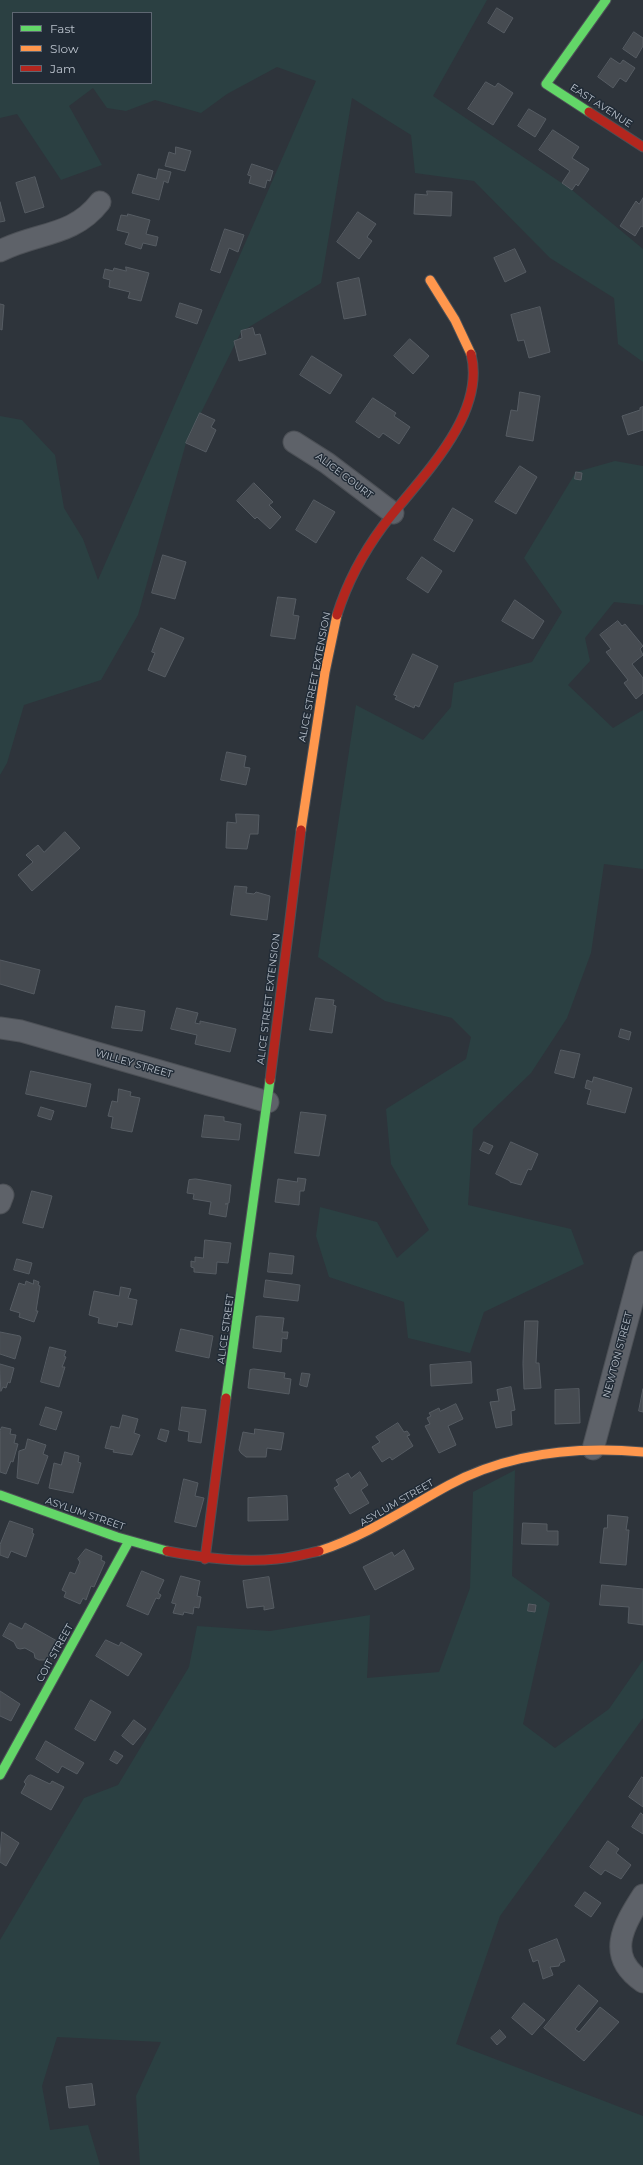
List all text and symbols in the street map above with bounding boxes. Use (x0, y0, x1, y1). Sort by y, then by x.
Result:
legend (12, 12, 152, 84)
text: Fast (50, 21, 75, 36)
text: Slow (50, 41, 79, 56)
text: Jam (50, 61, 76, 76)
street label: EAST AVENUE (568, 82, 634, 130)
street label: ALICE COURT (313, 451, 375, 501)
street label: ALICE STREET EXTENSION (296, 611, 334, 743)
street label: ALICE STREET EXTENSION (255, 933, 283, 1065)
street label: WILLEY STREET (94, 1047, 174, 1081)
street label: ALICE STREET (215, 1293, 237, 1365)
street label: NEWTON STREET (601, 1311, 635, 1399)
street label: ASYLUM STREET (358, 1477, 436, 1529)
street label: ASYLUM STREET (44, 1495, 126, 1533)
street label: COIT STREET (34, 1622, 76, 1684)

